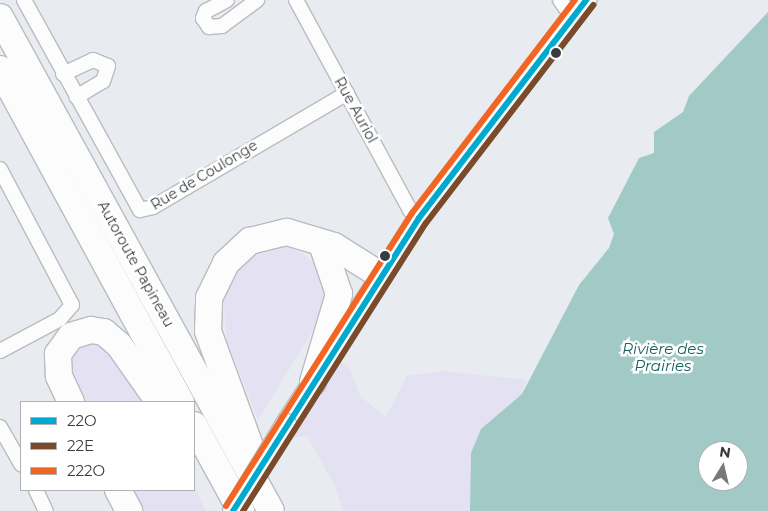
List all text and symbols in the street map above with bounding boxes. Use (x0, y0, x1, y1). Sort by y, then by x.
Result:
unlabelled marker (551, 48, 561, 58)
street label: Rue Auriol (331, 74, 381, 146)
street label: Rue de Coulonge (148, 137, 260, 213)
street label: Autoroute Papineau (94, 198, 178, 330)
unlabelled marker (380, 251, 390, 261)
water label: Rivière des Prairies (622, 339, 704, 374)
legend (20, 401, 195, 491)
text: 22O (67, 411, 97, 430)
text: 22E (67, 436, 94, 455)
north arrow (698, 441, 748, 491)
text: N (718, 442, 732, 462)
text: 222O (67, 461, 105, 480)

